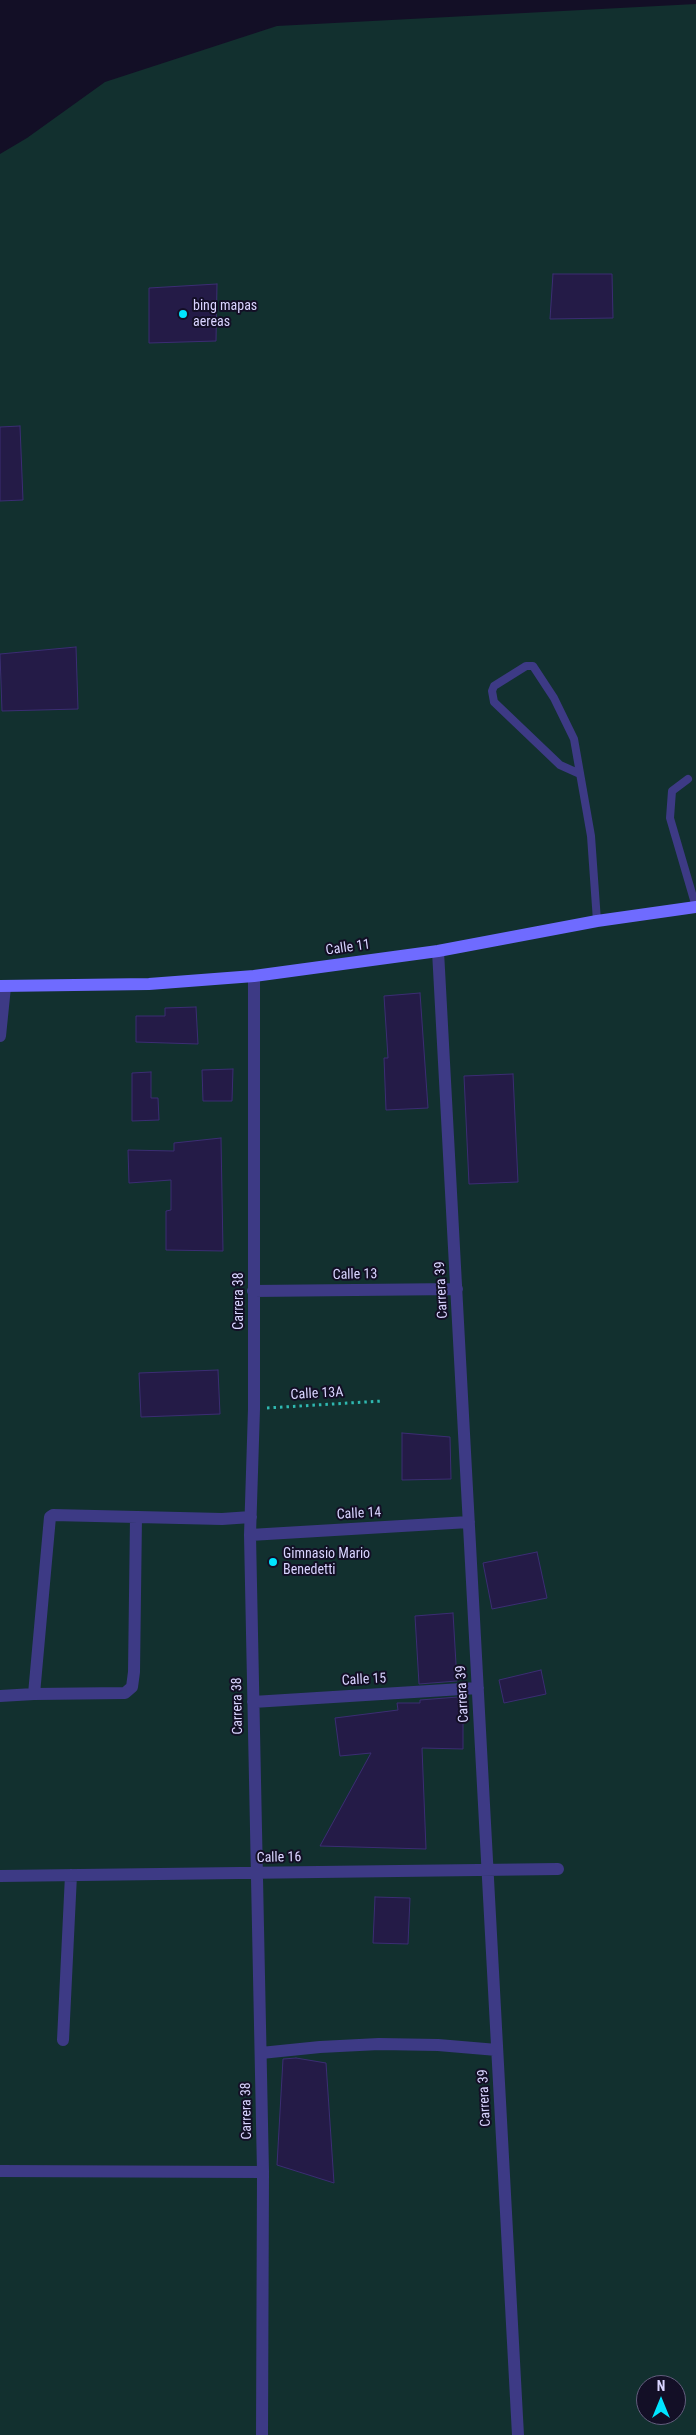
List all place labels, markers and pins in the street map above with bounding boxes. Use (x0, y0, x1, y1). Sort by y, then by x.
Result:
place label: bing mapas aereas (193, 298, 257, 331)
marker: bing mapas aereas (177, 308, 189, 320)
place label: Gimnasio Mario Benedetti (283, 1546, 370, 1578)
marker: Gimnasio Mario Benedetti (267, 1556, 279, 1568)

